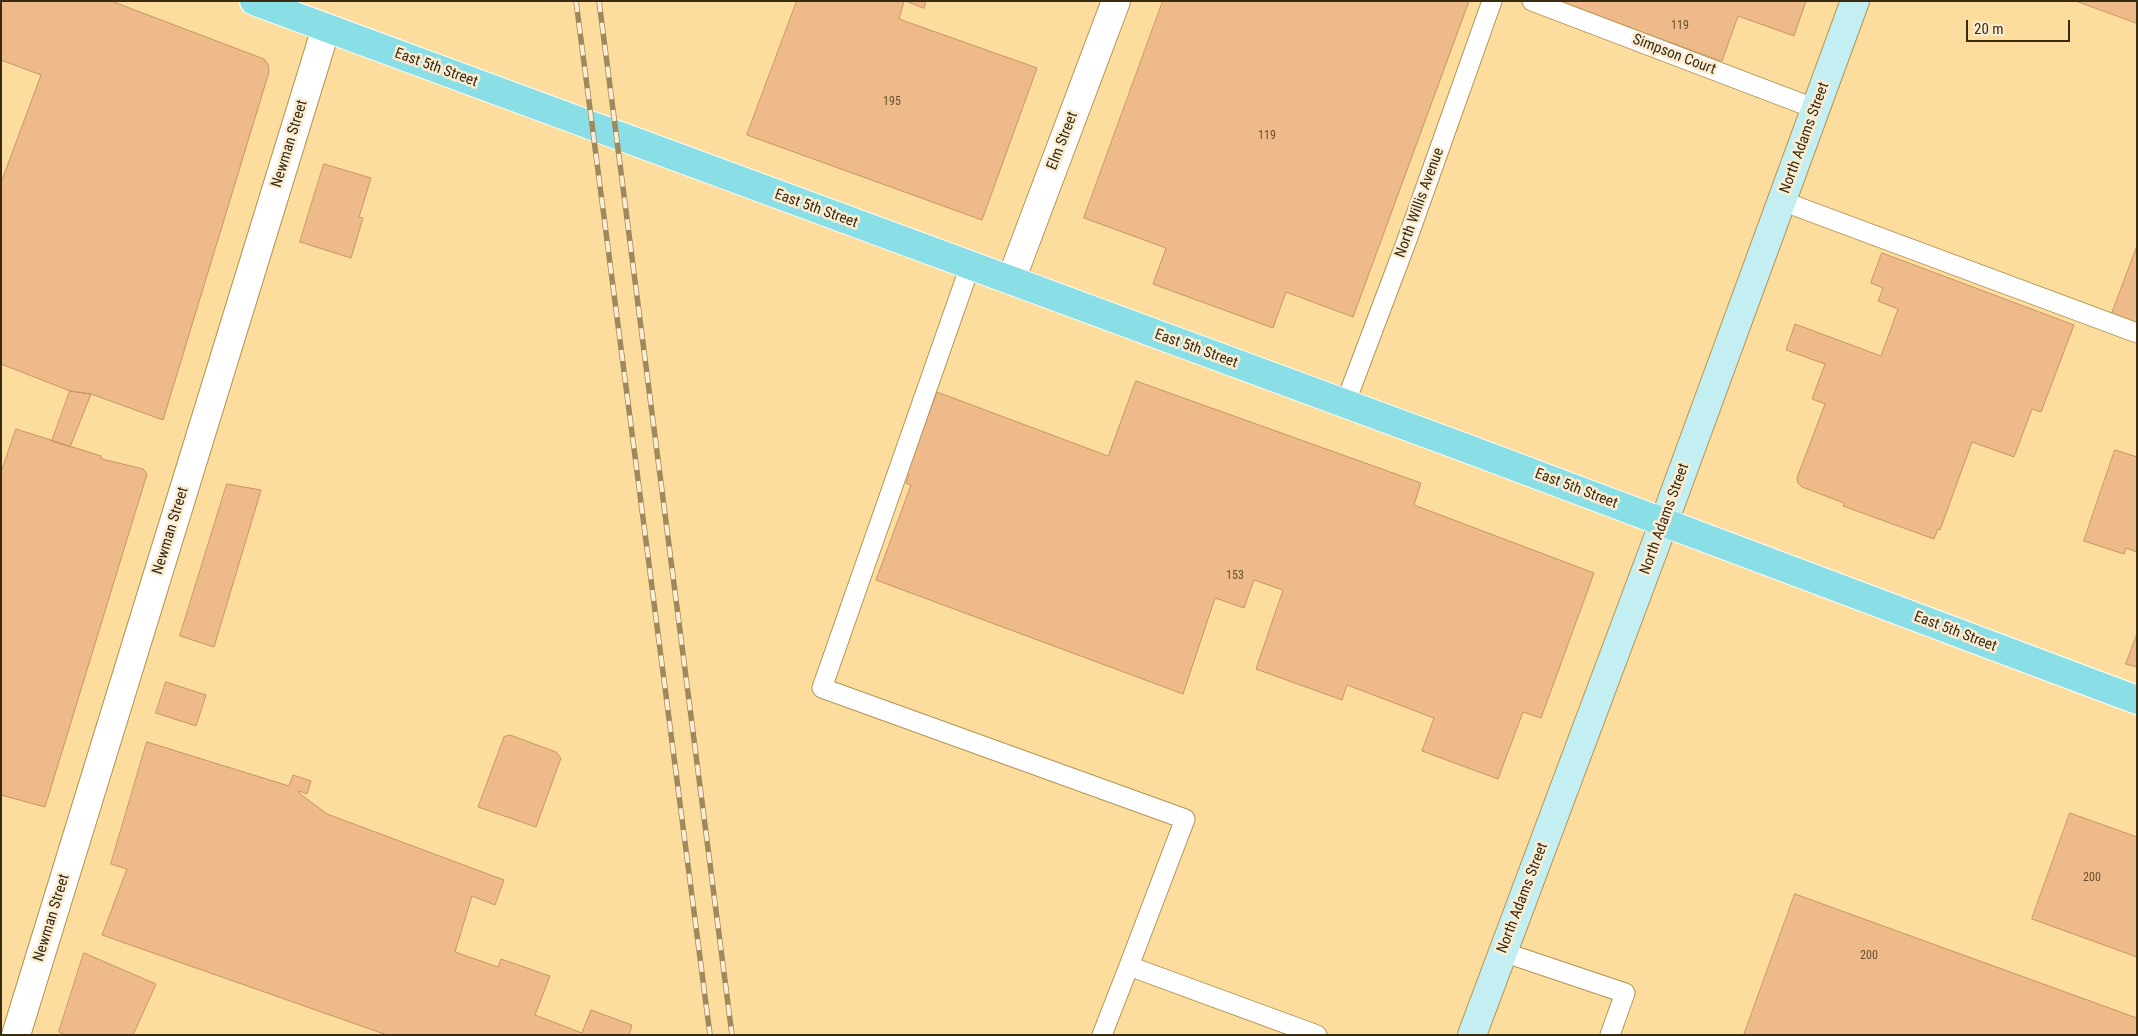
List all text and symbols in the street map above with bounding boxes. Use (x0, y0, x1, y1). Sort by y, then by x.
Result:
scale bar (1968, 10, 2072, 42)
house number: 119 (1671, 19, 1689, 33)
text: 20 m (1974, 20, 2004, 38)
street label: Simpson Court (1630, 31, 1718, 79)
street label: East 5th Street (392, 45, 480, 91)
street label: North Adams Street (1777, 80, 1833, 196)
house number: 195 (883, 95, 901, 109)
street label: Newman Street (268, 98, 312, 190)
street label: Elm Street (1044, 109, 1082, 173)
house number: 119 (1258, 129, 1276, 143)
street label: North Willis Avenue (1392, 146, 1448, 260)
street label: East 5th Street (772, 186, 860, 232)
street label: East 5th Street (1152, 326, 1240, 372)
street label: North Adams Street (1637, 461, 1693, 577)
street label: East 5th Street (1532, 465, 1620, 513)
street label: Newman Street (149, 485, 193, 577)
house number: 153 (1226, 569, 1244, 583)
street label: East 5th Street (1911, 608, 1999, 656)
street label: North Adams Street (1494, 840, 1552, 956)
house number: 200 (2083, 871, 2101, 885)
street label: Newman Street (30, 872, 74, 964)
house number: 200 (1860, 949, 1878, 963)

